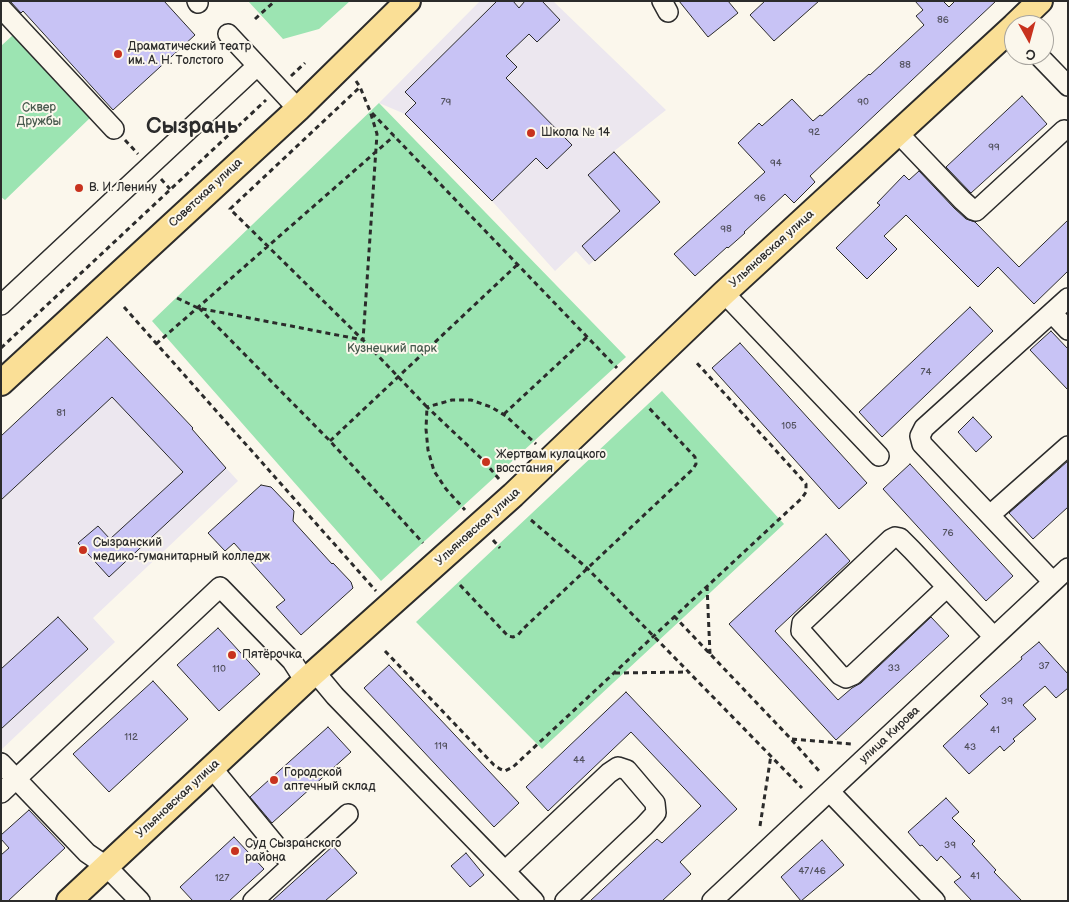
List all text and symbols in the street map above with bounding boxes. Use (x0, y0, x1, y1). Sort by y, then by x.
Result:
house number: 86 (937, 14, 949, 26)
north arrow (1004, 15, 1054, 65)
place label: Драматический театр им. А. Н. Толстого (128, 40, 251, 68)
text: С (1025, 45, 1037, 63)
marker: Драматический театр им. А. Н. Толстого (112, 48, 124, 60)
house number: 88 (899, 59, 911, 71)
house number: 79 (441, 96, 451, 108)
house number: 90 (857, 96, 869, 108)
park label: Сквер Дружбы (17, 101, 61, 129)
district label: Сызрань (146, 114, 238, 140)
place label: Школа № 14 (541, 126, 610, 140)
house number: 92 (808, 126, 820, 138)
marker: Школа № 14 (525, 127, 537, 139)
house number: 99 (988, 141, 1000, 153)
street label: Советская улица (166, 155, 246, 231)
house number: 94 (770, 157, 782, 169)
place label: В. И. Ленину (89, 181, 157, 195)
marker: В. И. Ленину (73, 182, 85, 194)
house number: 96 (754, 192, 766, 204)
street label: Ульяновская улица (727, 207, 817, 291)
house number: 98 (720, 223, 732, 235)
park label: Кузнецкий парк (347, 342, 437, 356)
house number: 74 (920, 366, 932, 378)
house number: 81 (56, 407, 66, 419)
house number: 105 (781, 420, 797, 432)
place label: Жертвам кулацкого восстания (496, 448, 606, 476)
marker: Жертвам кулацкого восстания (480, 456, 492, 468)
street label: Ульяновская улица (433, 485, 523, 569)
house number: 76 (942, 527, 954, 539)
place label: Сызранский медико-гуманитарный колледж (93, 536, 270, 564)
marker: Сызранский медико-гуманитарный колледж (77, 544, 89, 556)
place label: Пятёрочка (242, 648, 302, 662)
marker: Пятёрочка (226, 649, 238, 661)
house number: 37 (1038, 660, 1050, 672)
house number: 33 (888, 662, 900, 674)
house number: 110 (212, 663, 226, 675)
house number: 39 (1001, 695, 1013, 707)
street label: улица Кирова (857, 703, 923, 767)
house number: 41 (990, 724, 1000, 736)
house number: 112 (124, 731, 138, 743)
house number: 119 (434, 740, 448, 752)
house number: 43 (964, 741, 976, 753)
house number: 44 (573, 754, 585, 766)
street label: Ульяновская улица (133, 757, 223, 841)
place label: Городской аптечный склад (284, 766, 375, 794)
marker: Городской аптечный склад (268, 774, 280, 786)
place label: Суд Сызранского района (245, 837, 341, 865)
house number: 39 (944, 839, 956, 851)
marker: Суд Сызранского района (229, 845, 241, 857)
house number: 47/46 (798, 865, 826, 877)
house number: 41 (970, 870, 980, 882)
house number: 127 (215, 872, 229, 884)

